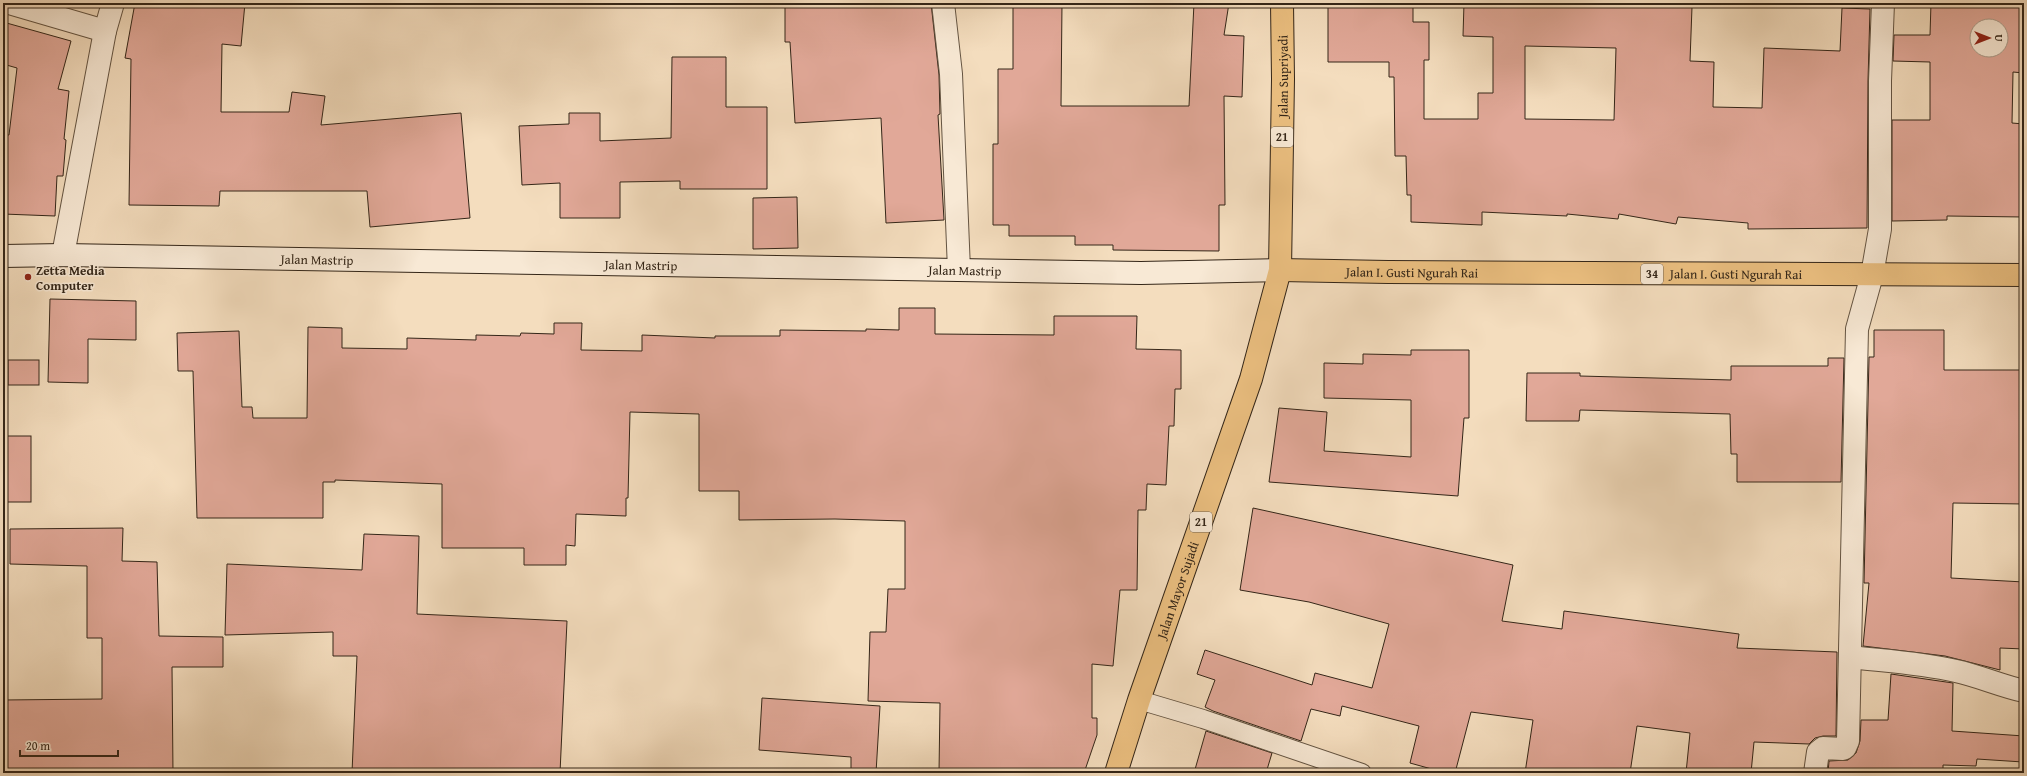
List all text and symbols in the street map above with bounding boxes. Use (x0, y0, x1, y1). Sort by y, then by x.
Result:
north arrow (1969, 18, 2009, 58)
street label: Jalan Supriyadi (1273, 34, 1293, 120)
text: U (1991, 34, 2007, 42)
road number: 21 (1271, 127, 1293, 147)
street label: Jalan Mastrip (278, 250, 354, 270)
street label: Jalan Mastrip (602, 255, 678, 275)
street label: Jalan Mastrip (926, 260, 1001, 281)
place label: Zetta Media Computer (36, 261, 105, 295)
street label: Jalan I. Gusti Ngurah Rai (1344, 262, 1478, 282)
road number: 34 (1641, 264, 1663, 284)
street label: Jalan I. Gusti Ngurah Rai (1668, 264, 1802, 284)
marker: Zetta Media Computer (23, 272, 33, 282)
road number: 21 (1190, 512, 1212, 532)
street label: Jalan Mayor Sujadi (1151, 539, 1204, 643)
scale bar (20, 732, 118, 758)
text: 20 m (26, 737, 50, 754)

